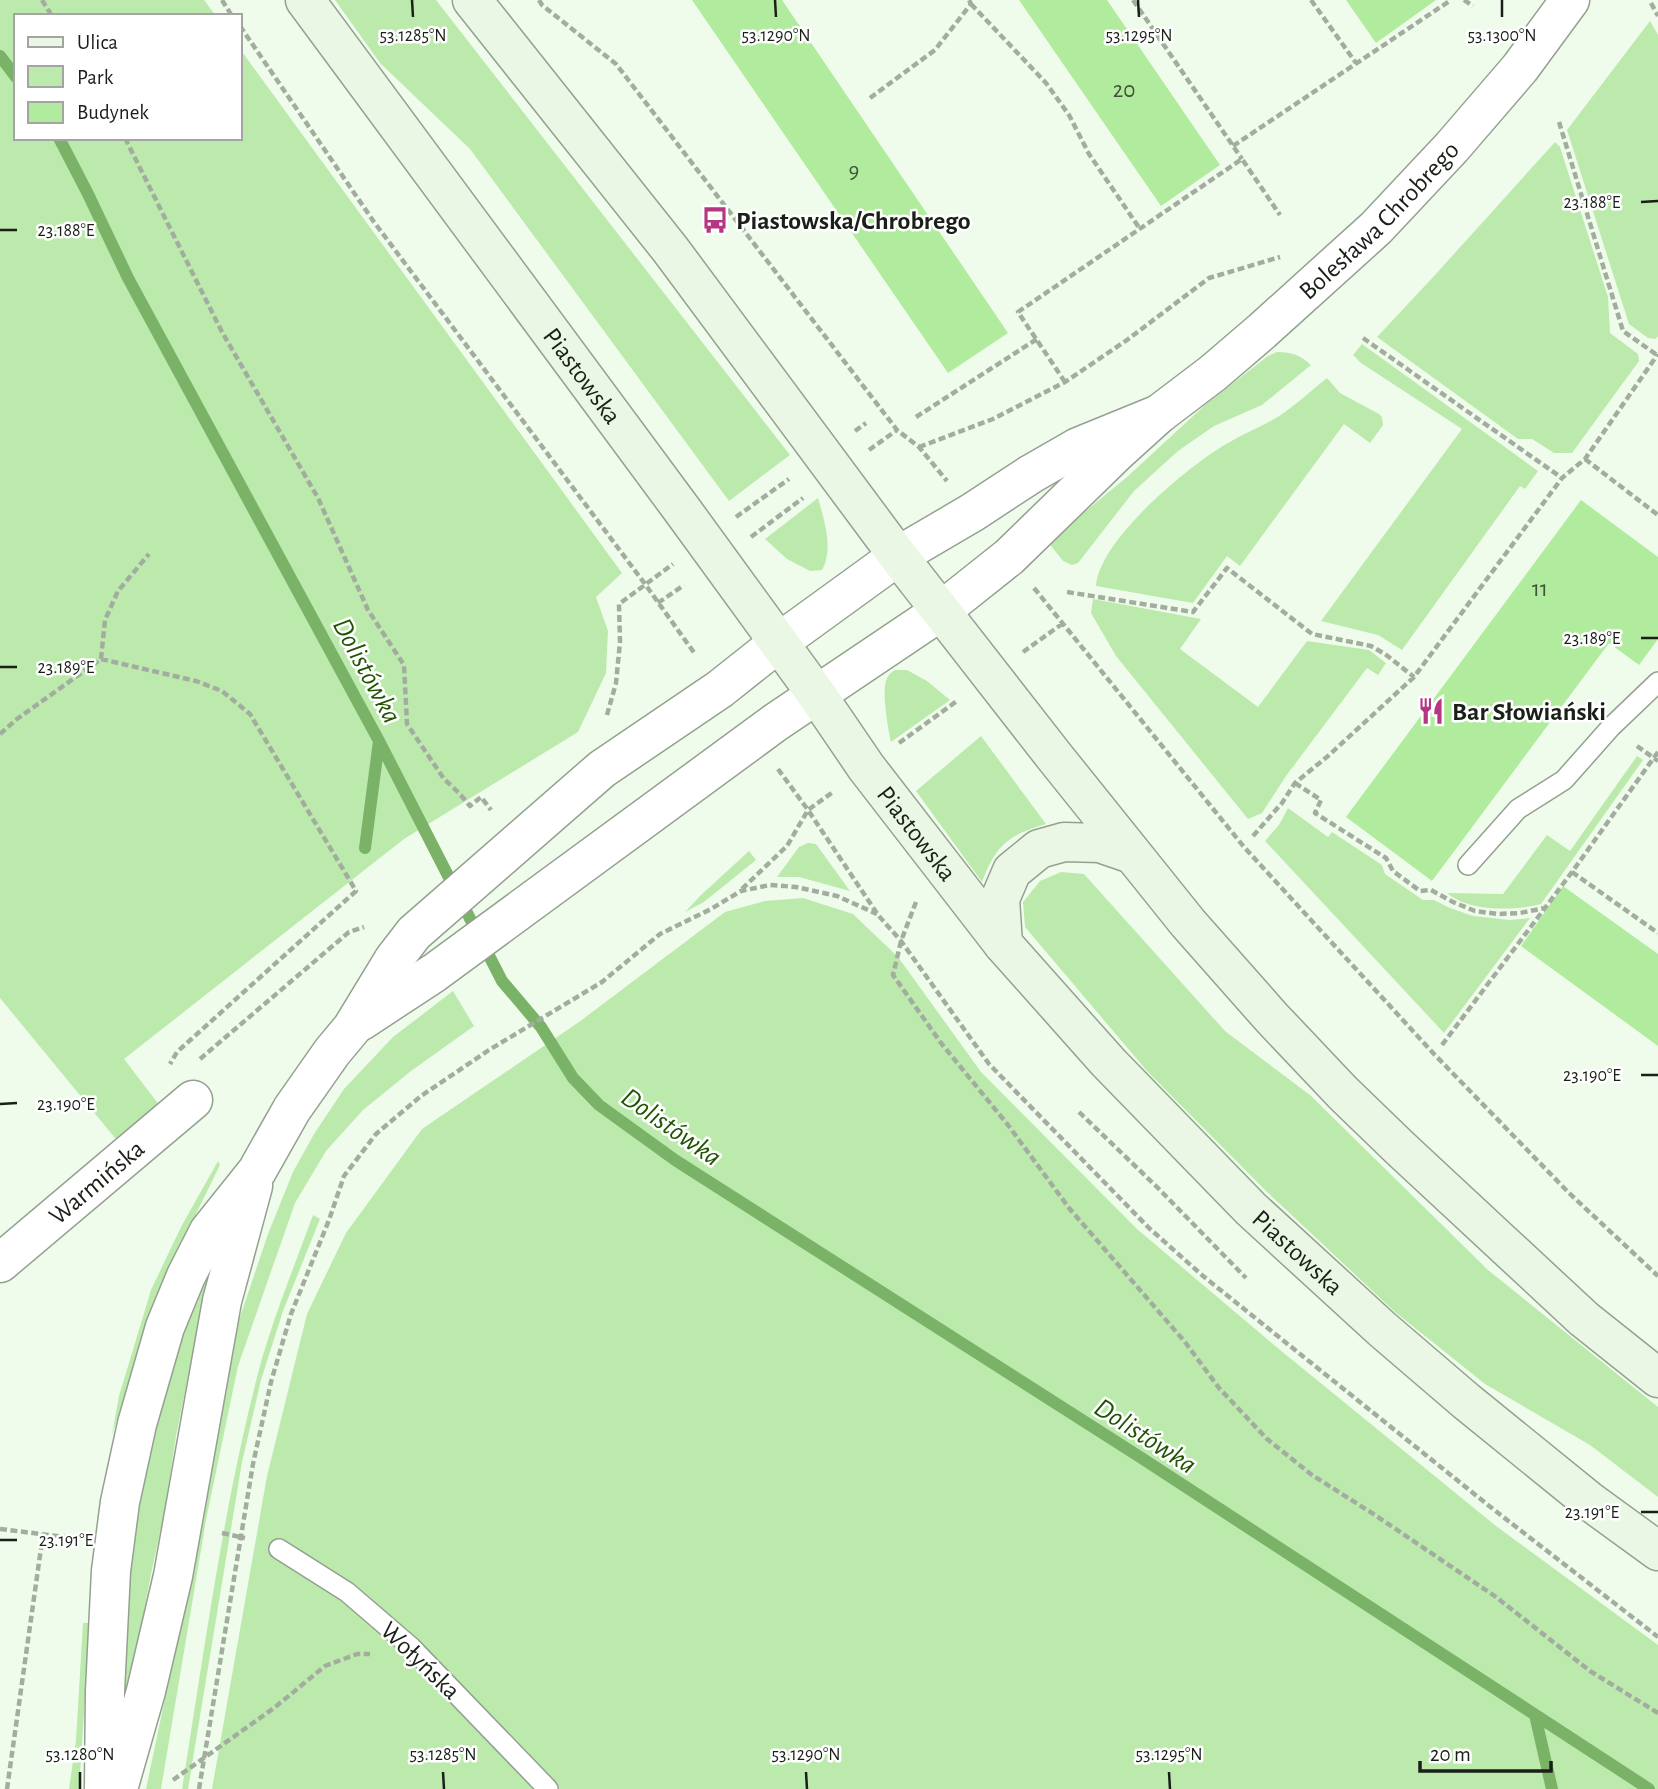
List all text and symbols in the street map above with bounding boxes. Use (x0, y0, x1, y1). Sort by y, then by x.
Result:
legend (14, 14, 242, 140)
text: 53.1285°N (379, 27, 447, 45)
text: 53.1290°N (742, 27, 810, 45)
text: 53.1295°N (1106, 27, 1173, 45)
text: 53.1300°N (1467, 27, 1537, 45)
text: Ulica (77, 32, 118, 53)
text: Park (77, 67, 114, 88)
house number: 20 (1113, 79, 1135, 102)
text: Budynek (77, 102, 149, 123)
street label: Bolesława Chrobrego (1294, 137, 1464, 305)
house number: 9 (849, 160, 859, 183)
text: 23.188°E (1564, 194, 1621, 212)
bus stop icon: Piastowska/Chrobrego (700, 205, 730, 235)
place label: Piastowska/Chrobrego (736, 208, 971, 234)
text: 23.188°E (38, 222, 95, 240)
street label: Piastowska (538, 323, 626, 429)
house number: 11 (1532, 578, 1548, 601)
water label: Dolistówka (327, 614, 406, 728)
text: 23.189°E (1564, 630, 1621, 648)
text: 23.189°E (38, 659, 95, 677)
restaurant icon: Bar Słowiański (1416, 696, 1446, 726)
place label: Bar Słowiański (1452, 699, 1606, 725)
street label: Piastowska (872, 781, 961, 886)
text: 23.190°E (1563, 1067, 1621, 1085)
water label: Dolistówka (616, 1083, 726, 1172)
text: 23.190°E (37, 1096, 95, 1114)
street label: Warmińska (44, 1135, 149, 1230)
street label: Piastowska (1247, 1205, 1348, 1300)
water label: Dolistówka (1089, 1394, 1201, 1480)
text: 23.191°E (1565, 1504, 1620, 1522)
text: 23.191°E (39, 1532, 94, 1550)
street label: Wołyńska (376, 1617, 465, 1704)
scale bar (1420, 1730, 1551, 1774)
text: 20 m (1430, 1744, 1471, 1765)
text: 53.1280°N (45, 1746, 115, 1764)
text: 53.1285°N (409, 1746, 477, 1764)
text: 53.1290°N (772, 1746, 840, 1764)
text: 53.1295°N (1136, 1746, 1203, 1764)

